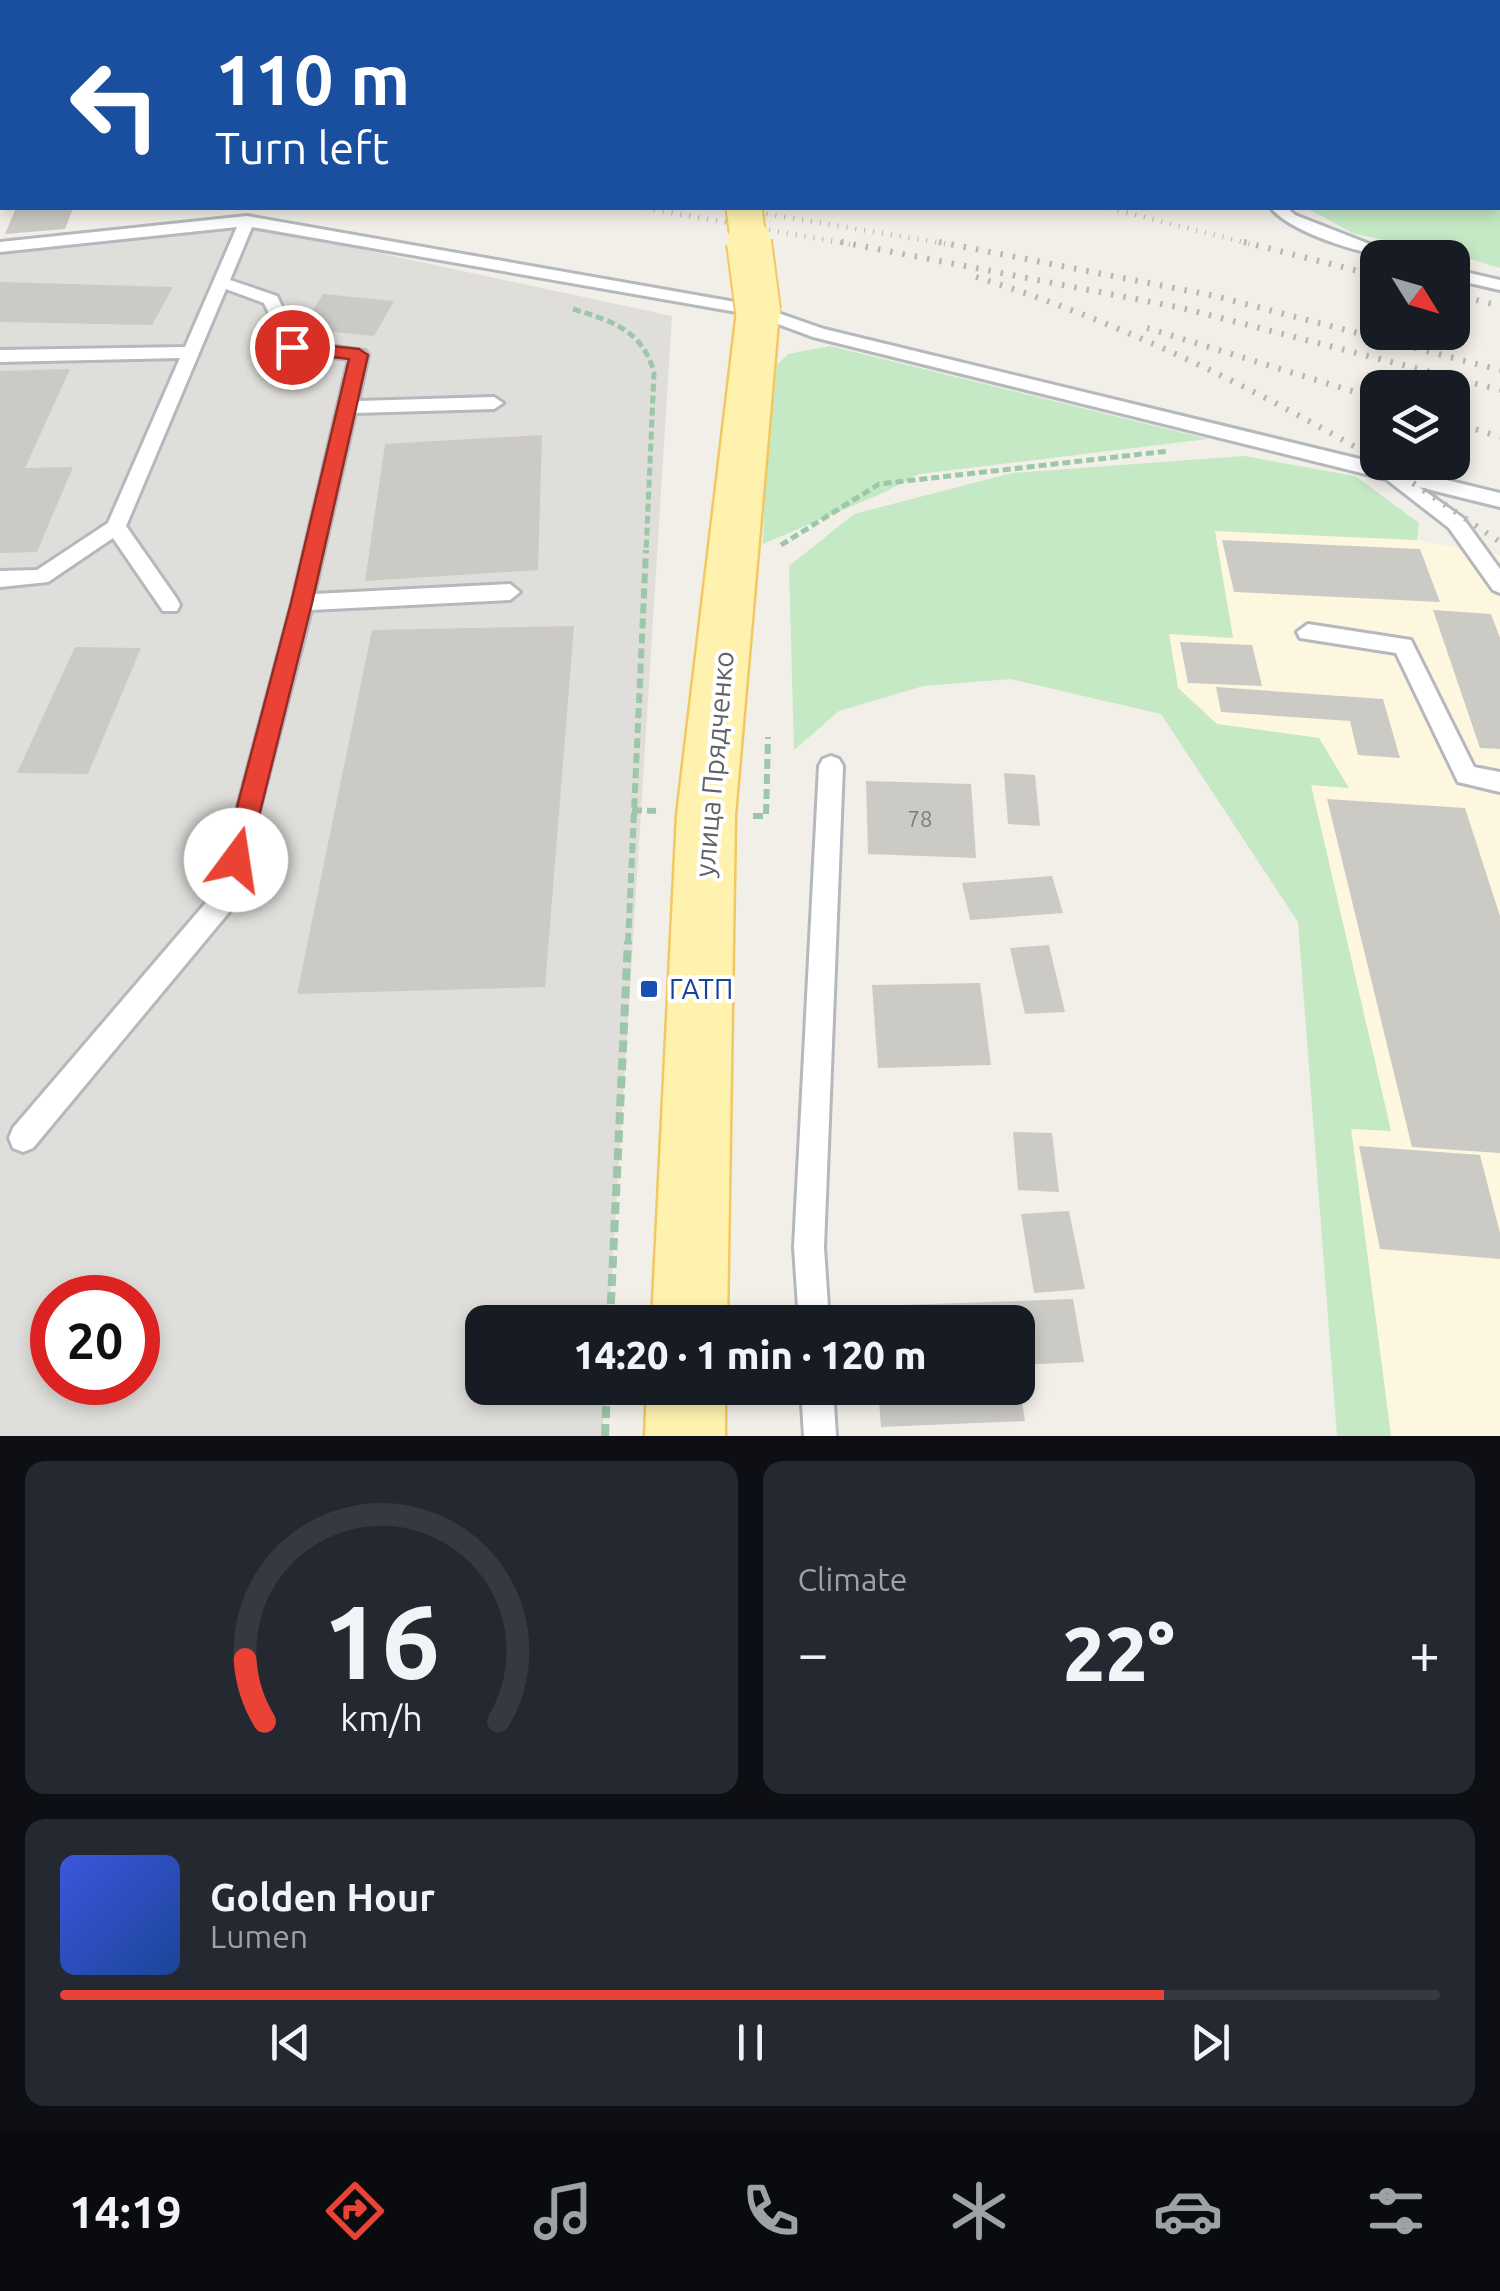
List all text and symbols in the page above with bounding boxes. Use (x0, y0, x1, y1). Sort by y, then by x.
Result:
icon: left (50, 40, 180, 170)
text: 110 m (215, 40, 410, 118)
text: Turn left (215, 122, 389, 173)
north arrow (1360, 240, 1470, 350)
map controls (1360, 240, 1470, 480)
pin (250, 305, 335, 390)
icon: arrive (265, 320, 320, 375)
button: layers (1360, 370, 1470, 480)
street label: улица Прядченко (688, 650, 739, 878)
house number: 78 (908, 806, 932, 831)
position arrow (184, 808, 288, 912)
place label: ГАТП (669, 973, 733, 1004)
marker: ГАТП (638, 978, 660, 1000)
speed limit sign: 20 (30, 1275, 160, 1405)
text: 14:20 · 1 min · 120 m (573, 1334, 927, 1376)
text: Climate (798, 1561, 908, 1597)
text: 16 (323, 1582, 440, 1699)
text: 22° (1063, 1611, 1175, 1695)
text: − (798, 1622, 829, 1683)
text: + (1409, 1622, 1440, 1683)
text: km/h (340, 1698, 423, 1738)
text: Golden Hour (210, 1876, 435, 1918)
text: Lumen (210, 1918, 308, 1954)
icon: previous (263, 2015, 318, 2070)
icon: pause (723, 2015, 778, 2070)
icon: next (1183, 2015, 1238, 2070)
icon: directions (320, 2176, 390, 2246)
icon: music (528, 2176, 598, 2246)
icon: phone (736, 2176, 806, 2246)
icon: climate (944, 2176, 1014, 2246)
icon: car (1153, 2176, 1223, 2246)
icon: filters (1361, 2176, 1431, 2246)
text: 14:19 (69, 2186, 182, 2237)

